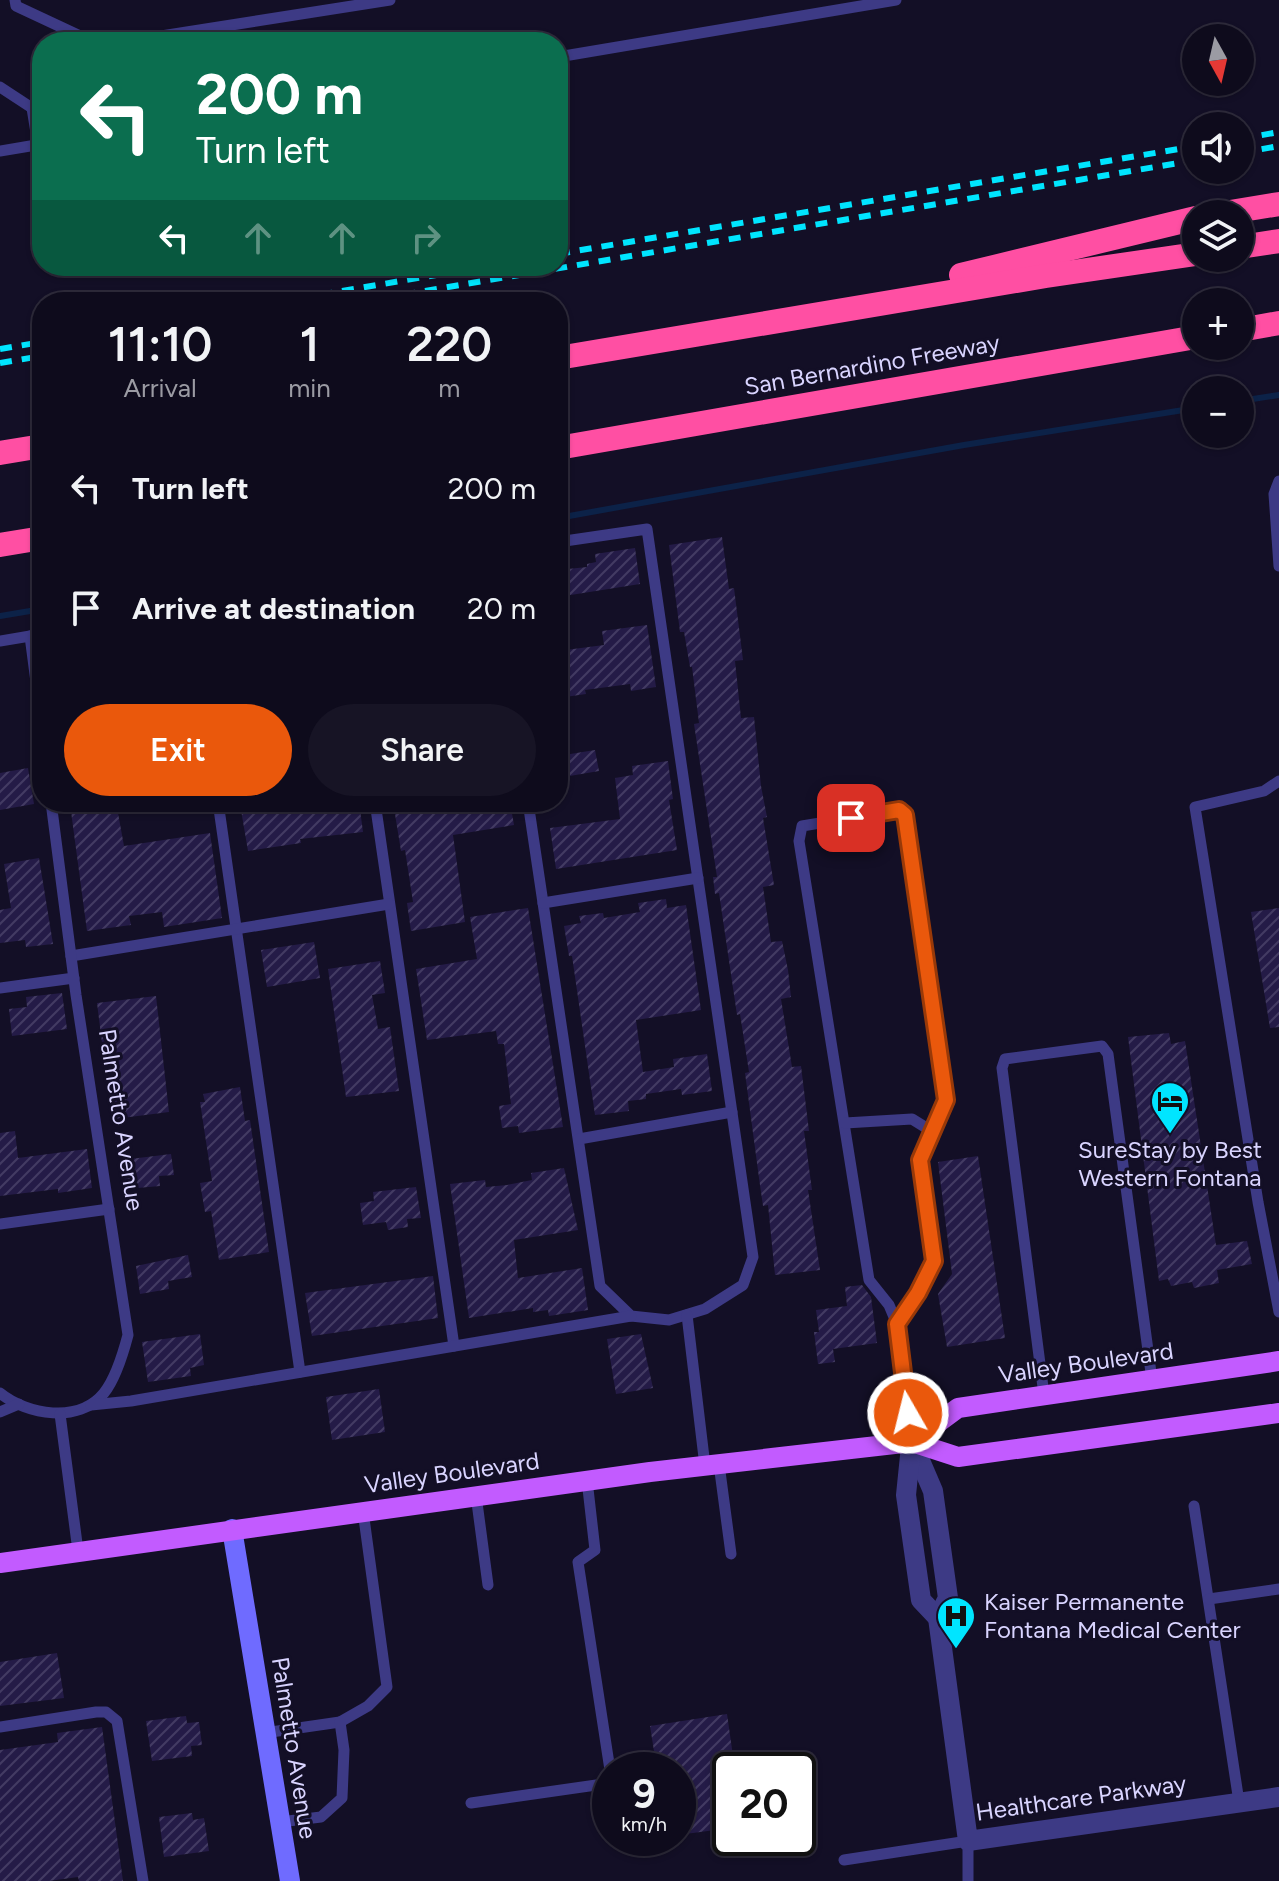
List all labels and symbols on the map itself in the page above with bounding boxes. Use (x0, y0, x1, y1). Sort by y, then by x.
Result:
north arrow (1182, 24, 1254, 96)
street label: San Bernardino Freeway (742, 328, 1002, 401)
pin (817, 784, 885, 852)
street label: Palmetto Avenue (93, 1027, 150, 1213)
hotel icon: SureStay by Best Western Fontana (1149, 1080, 1191, 1135)
place label: SureStay by Best Western Fontana (1078, 1135, 1262, 1192)
street label: Valley Boulevard (997, 1336, 1175, 1389)
position arrow (866, 1371, 950, 1455)
street label: Valley Boulevard (363, 1446, 541, 1499)
place label: Kaiser Permanente Fontana Medical Center (984, 1587, 1241, 1644)
hospital icon: Kaiser Permanente Fontana Medical Center (935, 1595, 977, 1650)
street label: Palmetto Avenue (266, 1655, 323, 1841)
speed limit sign: 20 (712, 1752, 816, 1856)
street label: Healthcare Parkway (974, 1768, 1188, 1827)

